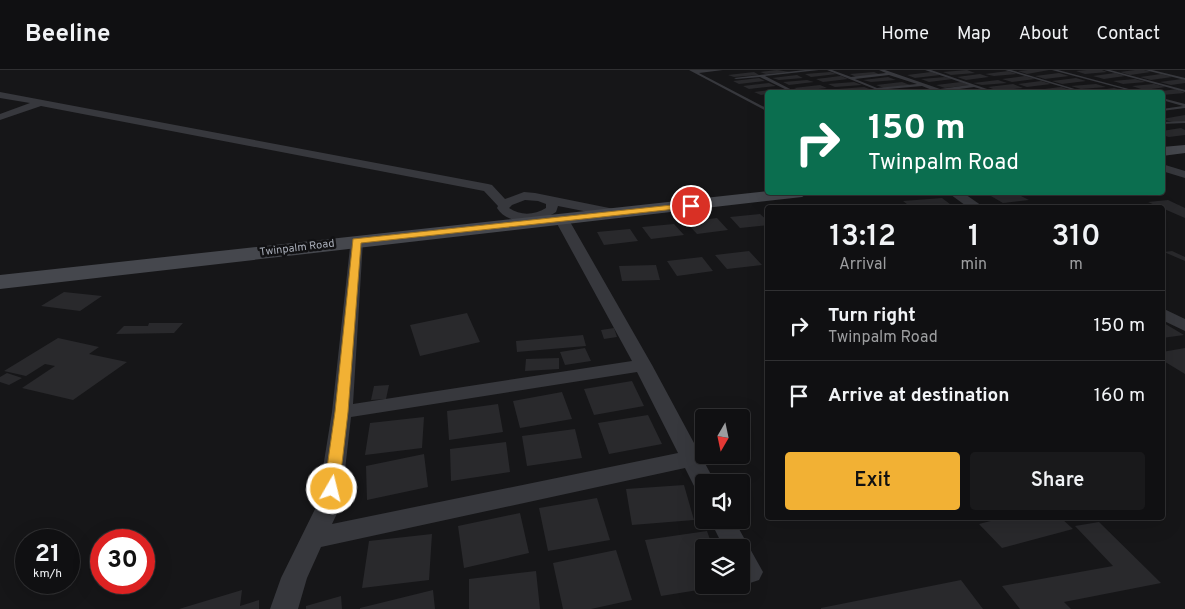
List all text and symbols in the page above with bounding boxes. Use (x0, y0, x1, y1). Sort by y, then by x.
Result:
text: Beeline (25, 20, 110, 50)
text: Home (881, 23, 929, 46)
text: Map (957, 23, 991, 46)
text: About (1019, 23, 1068, 46)
text: Contact (1096, 23, 1160, 46)
text: 150 m (868, 107, 966, 151)
icon: right (785, 110, 850, 175)
text: Twinpalm Road (868, 150, 1019, 177)
pin (670, 185, 712, 227)
icon: arrive (677, 192, 705, 220)
text: 13:12 (829, 219, 896, 256)
text: 1 (968, 219, 980, 256)
text: 310 (1051, 219, 1101, 256)
street label: Twinpalm Road (259, 236, 335, 260)
text: Arrival (839, 255, 887, 275)
text: min (961, 255, 987, 275)
text: m (1069, 255, 1083, 275)
text: Turn right (828, 304, 916, 328)
icon: right (785, 312, 813, 340)
text: 150 m (1093, 314, 1145, 338)
text: Twinpalm Road (828, 328, 938, 348)
icon: arrive (785, 382, 813, 410)
text: Arrive at destination (828, 384, 1009, 408)
text: 160 m (1094, 384, 1145, 408)
north arrow (695, 409, 750, 464)
map controls (695, 409, 750, 594)
button: Exit (785, 452, 960, 510)
button: Share (970, 452, 1145, 510)
position arrow (305, 462, 357, 514)
button: sound (695, 474, 750, 529)
speed limit sign: 30 (90, 529, 155, 594)
text: 21 (35, 539, 60, 571)
button: layers (695, 539, 750, 594)
text: km/h (33, 566, 62, 582)

